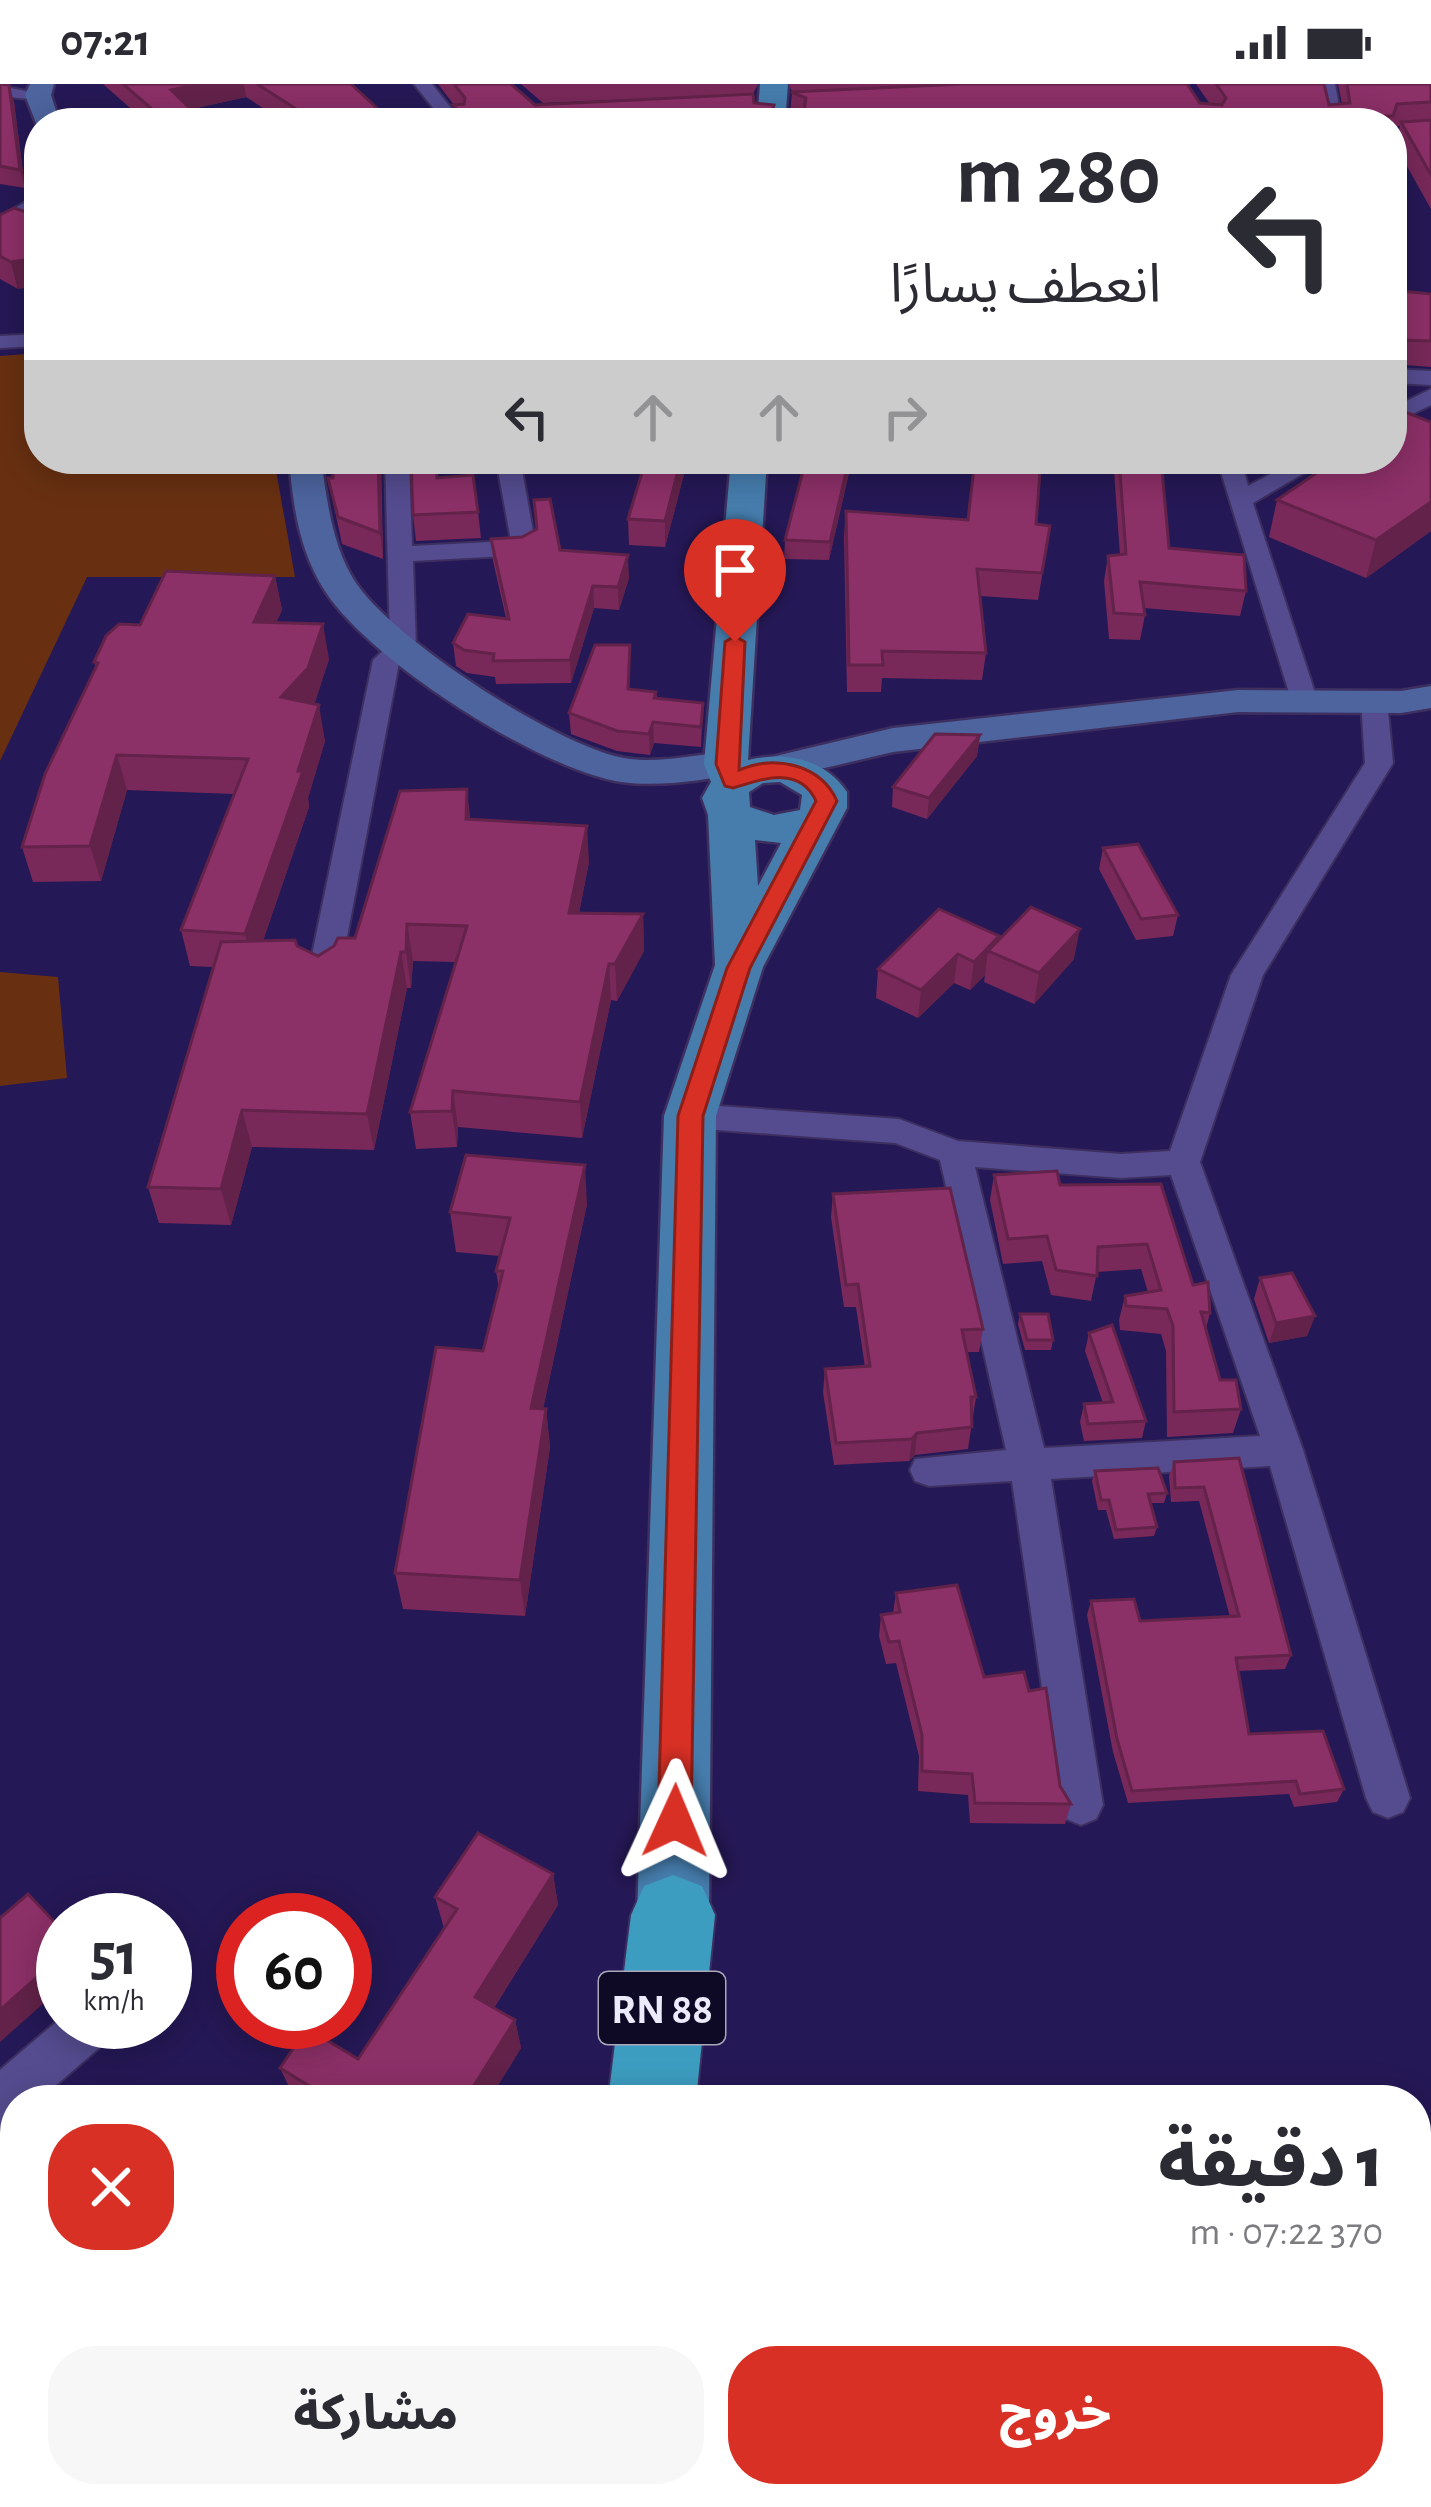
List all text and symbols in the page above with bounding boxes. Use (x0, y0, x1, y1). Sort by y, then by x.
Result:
text: 07:21 (60, 19, 151, 64)
text: 280 m (956, 135, 1161, 219)
icon: left (1203, 156, 1359, 312)
text: انعطف يسارًا (890, 259, 1161, 313)
icon: left (494, 384, 560, 450)
icon: ahead (620, 384, 686, 450)
icon: ahead (746, 384, 812, 450)
icon: right (872, 384, 938, 450)
pin (684, 519, 786, 642)
icon: arrive (702, 537, 768, 603)
position arrow (612, 1758, 738, 1884)
speed limit sign: 60 (216, 1893, 372, 2049)
text: 51 (90, 1926, 138, 1986)
road number: RN 88 (599, 1972, 725, 2044)
text: km/h (83, 1986, 145, 2016)
button: close (48, 2124, 174, 2250)
text: 1 دقيقة (1158, 2128, 1383, 2200)
text: 370 m · 07:22 (1189, 2213, 1383, 2252)
button: مشاركة (48, 2346, 704, 2484)
button: خروج (728, 2346, 1383, 2484)

